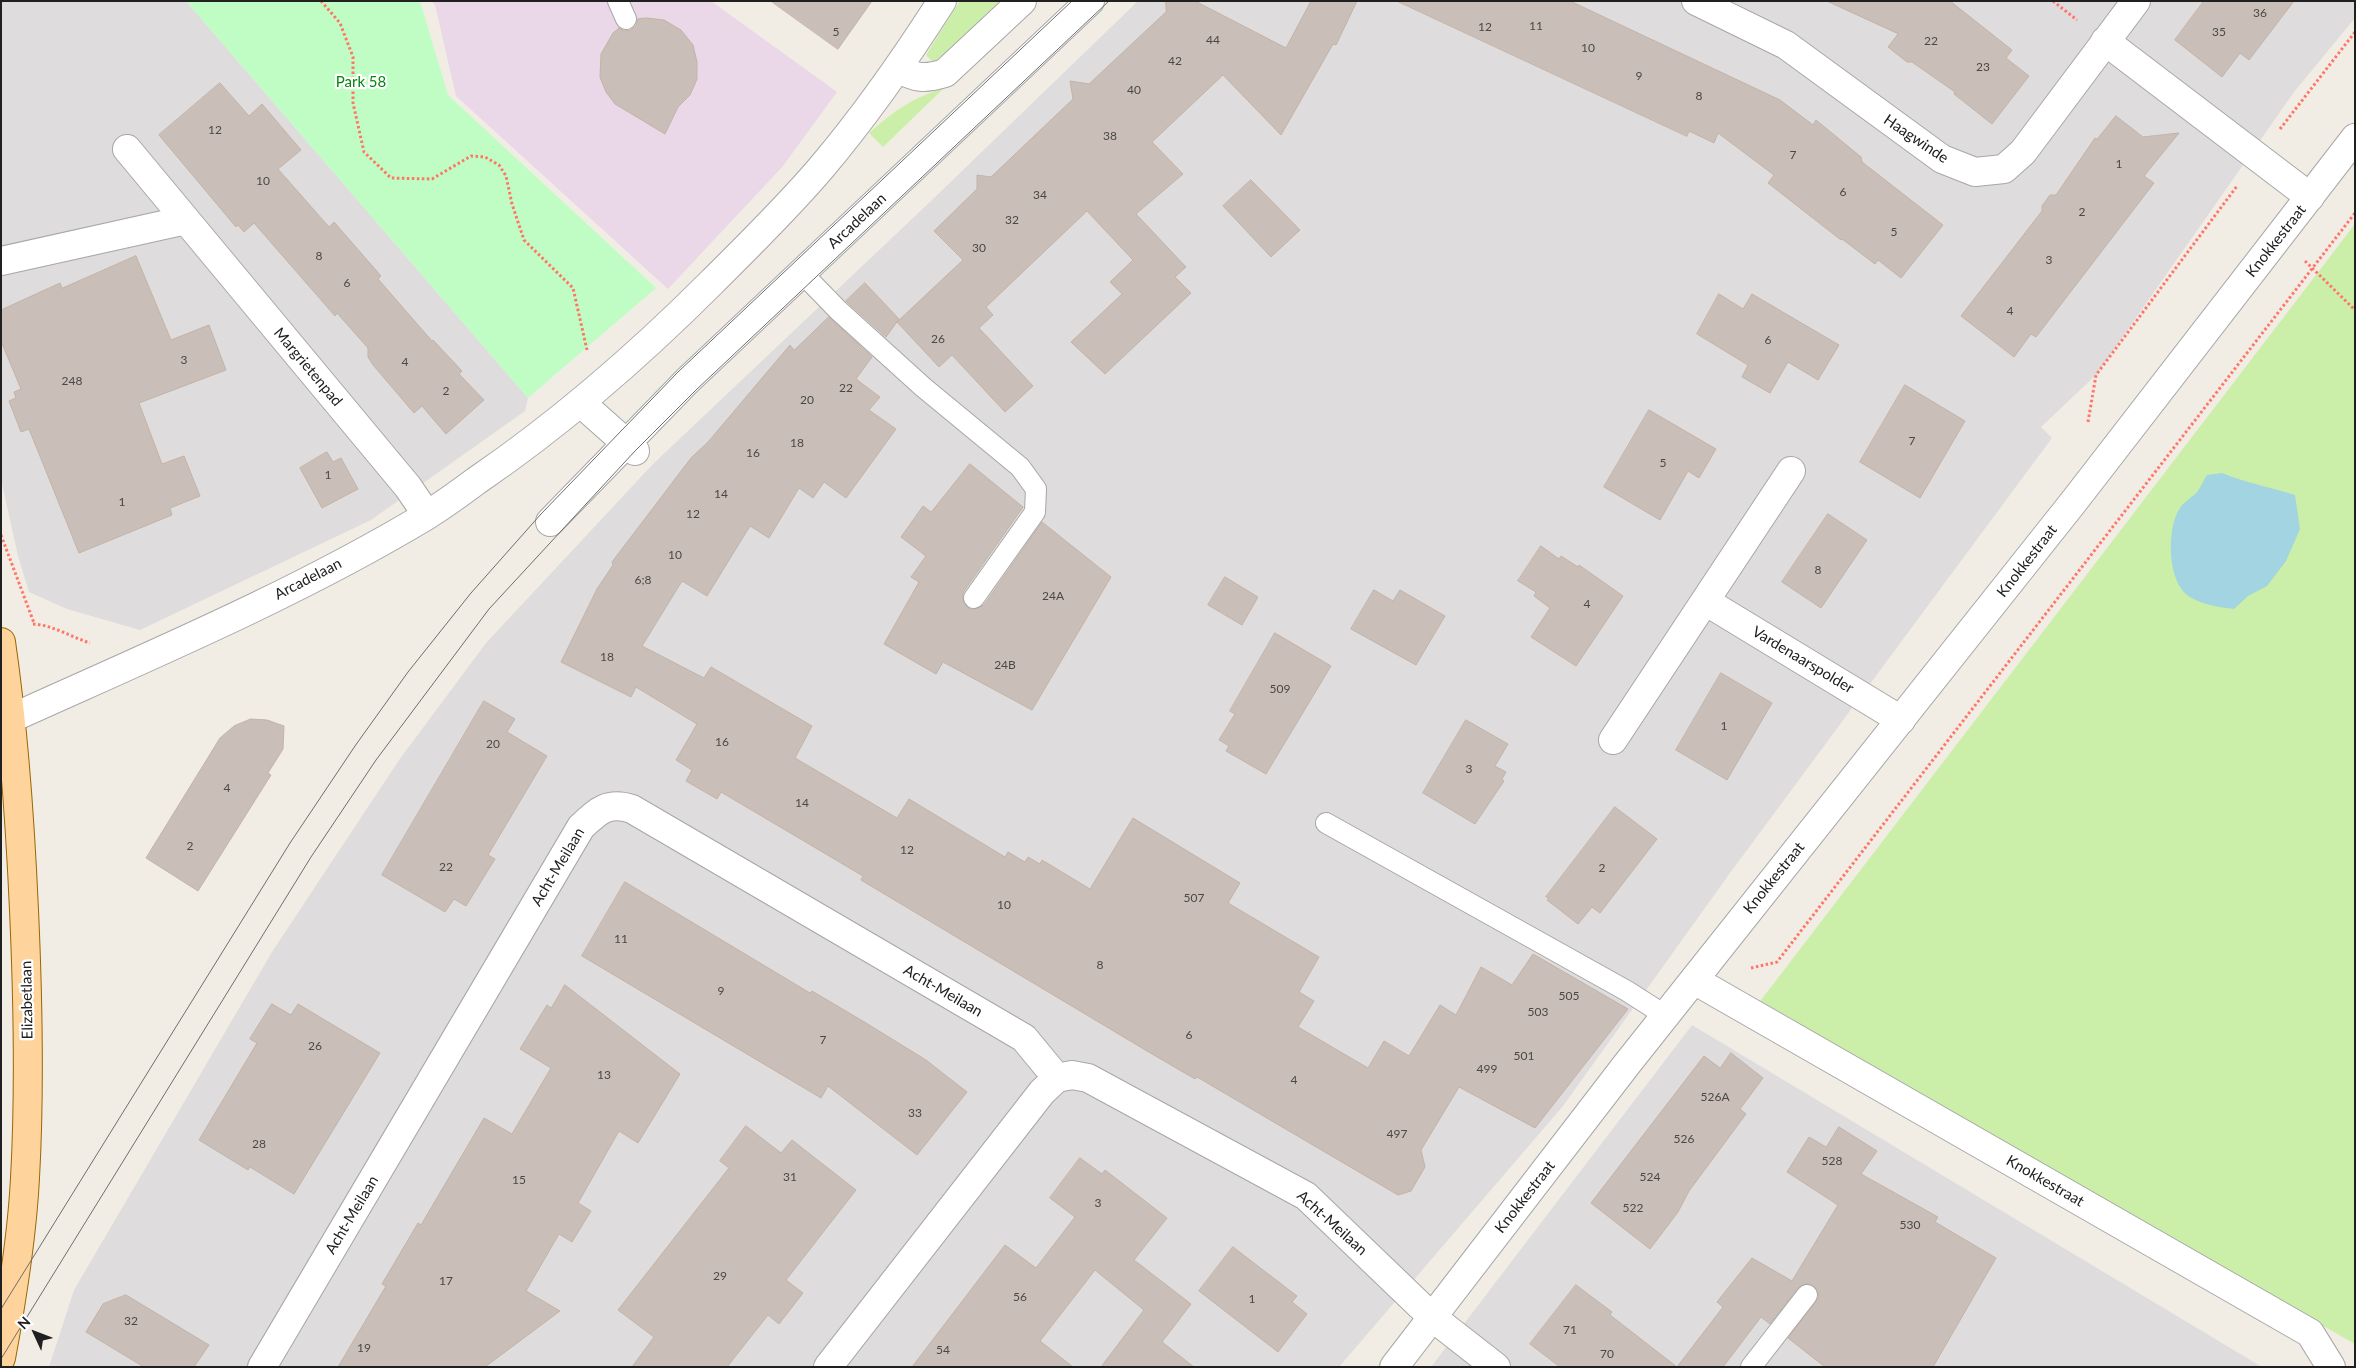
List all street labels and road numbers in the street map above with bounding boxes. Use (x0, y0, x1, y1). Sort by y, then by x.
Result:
street label: Haagwinde (1880, 111, 1952, 167)
street label: Arcadelaan (824, 190, 890, 252)
street label: Knokkestraat (2242, 201, 2310, 281)
street label: Margrietenpad (270, 324, 346, 410)
street label: Knokkestraat (1993, 521, 2061, 601)
street label: Arcadelaan (271, 554, 345, 604)
street label: Vardenaarspolder (1749, 623, 1857, 697)
street label: Acht-Meilaan (528, 824, 588, 910)
street label: Knokkestraat (1740, 839, 1808, 917)
street label: Elizabetlaan (17, 961, 37, 1039)
street label: Acht-Meilaan (900, 961, 986, 1021)
street label: Knokkestraat (2003, 1151, 2087, 1211)
street label: Knokkestraat (1491, 1157, 1559, 1237)
street label: Acht-Meilaan (322, 1172, 382, 1258)
street label: Acht-Meilaan (1293, 1187, 1371, 1259)

